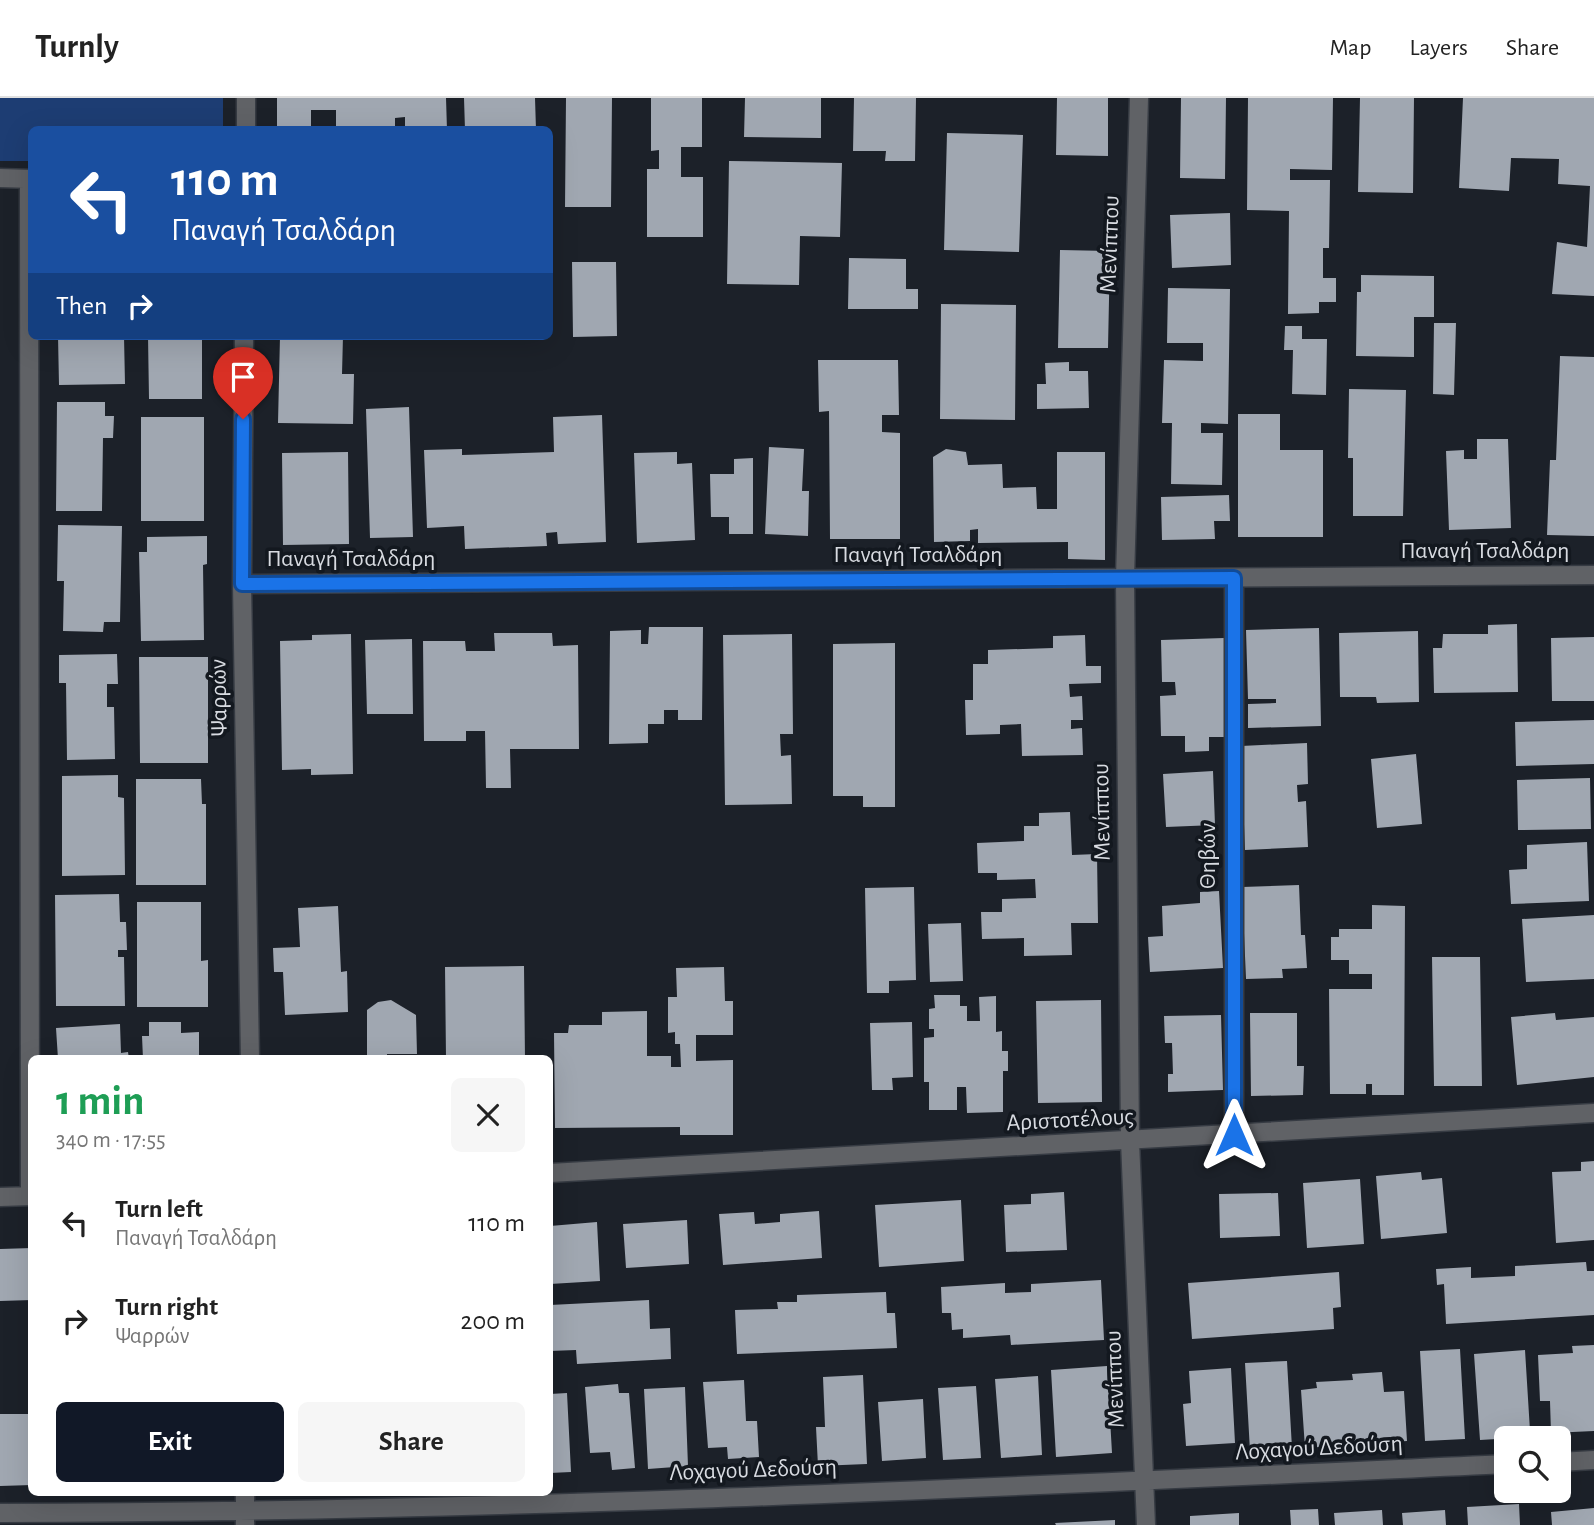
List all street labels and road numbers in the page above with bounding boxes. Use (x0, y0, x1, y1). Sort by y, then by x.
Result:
street label: Μενίππου (1096, 195, 1124, 293)
street label: Παναγή Τσαλδάρη (1401, 539, 1569, 563)
street label: Παναγή Τσαλδάρη (834, 543, 1002, 567)
street label: Παναγή Τσαλδάρη (267, 547, 435, 571)
street label: Ψαρρών (206, 659, 232, 737)
street label: Μενίππου (1089, 763, 1115, 861)
street label: Θηβών (1196, 823, 1220, 889)
street label: Αριστοτέλους (1006, 1105, 1134, 1135)
street label: Μενίππου (1101, 1330, 1129, 1428)
street label: Λοχαγού Δεδούση (1235, 1432, 1403, 1464)
street label: Λοχαγού Δεδούση (669, 1455, 837, 1485)

